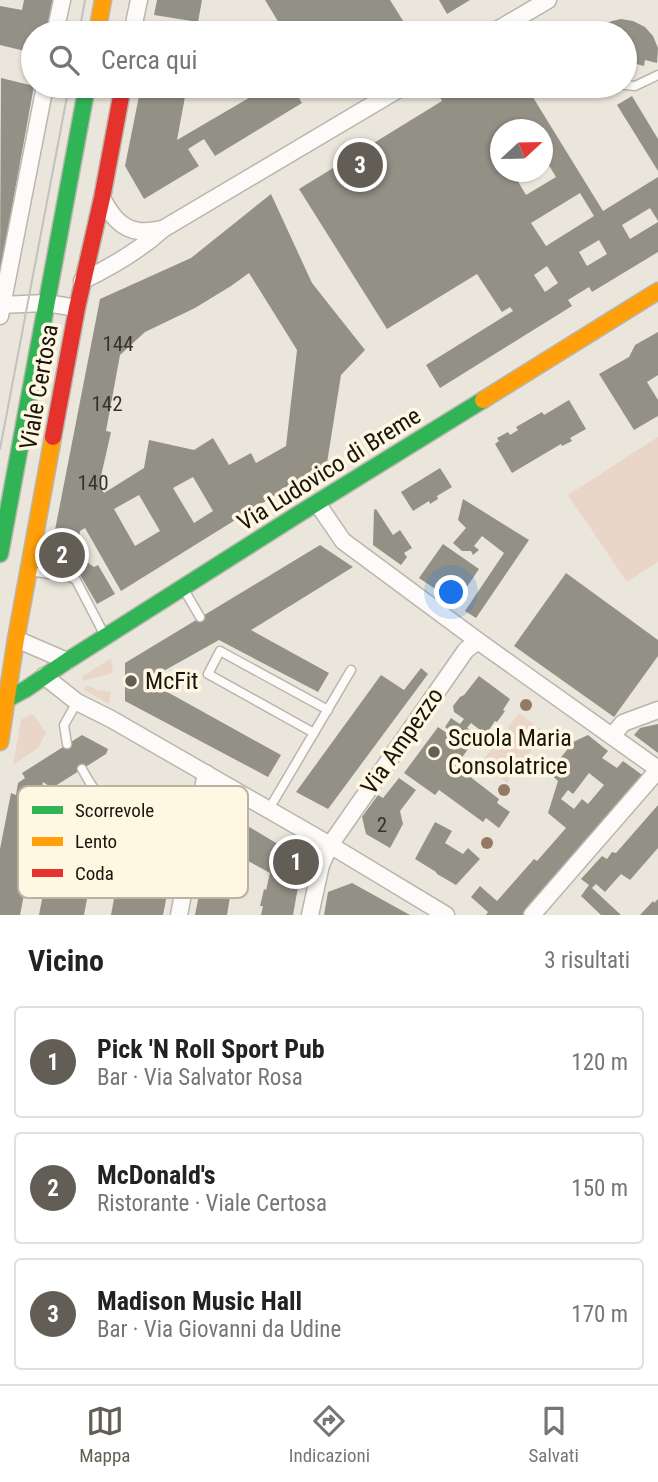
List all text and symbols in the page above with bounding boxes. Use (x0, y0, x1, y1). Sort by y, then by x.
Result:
search box (21, 21, 637, 98)
icon: search (45, 41, 83, 79)
text: Cerca qui (101, 45, 198, 75)
north arrow (490, 119, 553, 182)
pin: 3 (337, 139, 383, 191)
street label: Viale Certosa (14, 322, 64, 452)
house number: 144 (102, 332, 134, 356)
house number: 142 (91, 392, 123, 416)
street label: Via Ludovico di Breme (232, 401, 426, 537)
house number: 140 (77, 471, 109, 495)
pin: 2 (39, 529, 85, 581)
your location (434, 575, 468, 609)
place label: McFit (145, 667, 198, 695)
marker: McFit (123, 673, 139, 689)
street label: Via Ampezzo (355, 682, 449, 800)
place label: Scuola Maria Consolatrice (448, 724, 572, 780)
marker: Scuola Maria Consolatrice (426, 744, 442, 760)
legend (18, 786, 248, 898)
text: Scorrevole (75, 799, 154, 822)
house number: 2 (377, 813, 387, 837)
text: Lento (75, 830, 117, 853)
pin: 1 (273, 836, 319, 888)
text: Coda (75, 862, 114, 885)
text: Vicino (28, 943, 104, 978)
text: 3 risultati (544, 947, 630, 974)
text: Pick 'N Roll Sport Pub (97, 1034, 325, 1064)
text: 1 (47, 1049, 59, 1076)
text: 120 m (571, 1049, 628, 1076)
text: Bar · Via Salvator Rosa (97, 1064, 303, 1091)
text: McDonald's (97, 1160, 216, 1190)
text: 2 (47, 1175, 59, 1202)
text: 150 m (571, 1175, 628, 1202)
text: Ristorante · Viale Certosa (97, 1190, 327, 1217)
text: Madison Music Hall (97, 1286, 302, 1316)
text: 3 (47, 1301, 59, 1328)
text: 170 m (571, 1301, 628, 1328)
text: Bar · Via Giovanni da Udine (97, 1316, 341, 1343)
tab: Mappa (79, 1402, 130, 1467)
tab: Indicazioni (289, 1402, 370, 1467)
tab: Salvati (528, 1402, 579, 1467)

